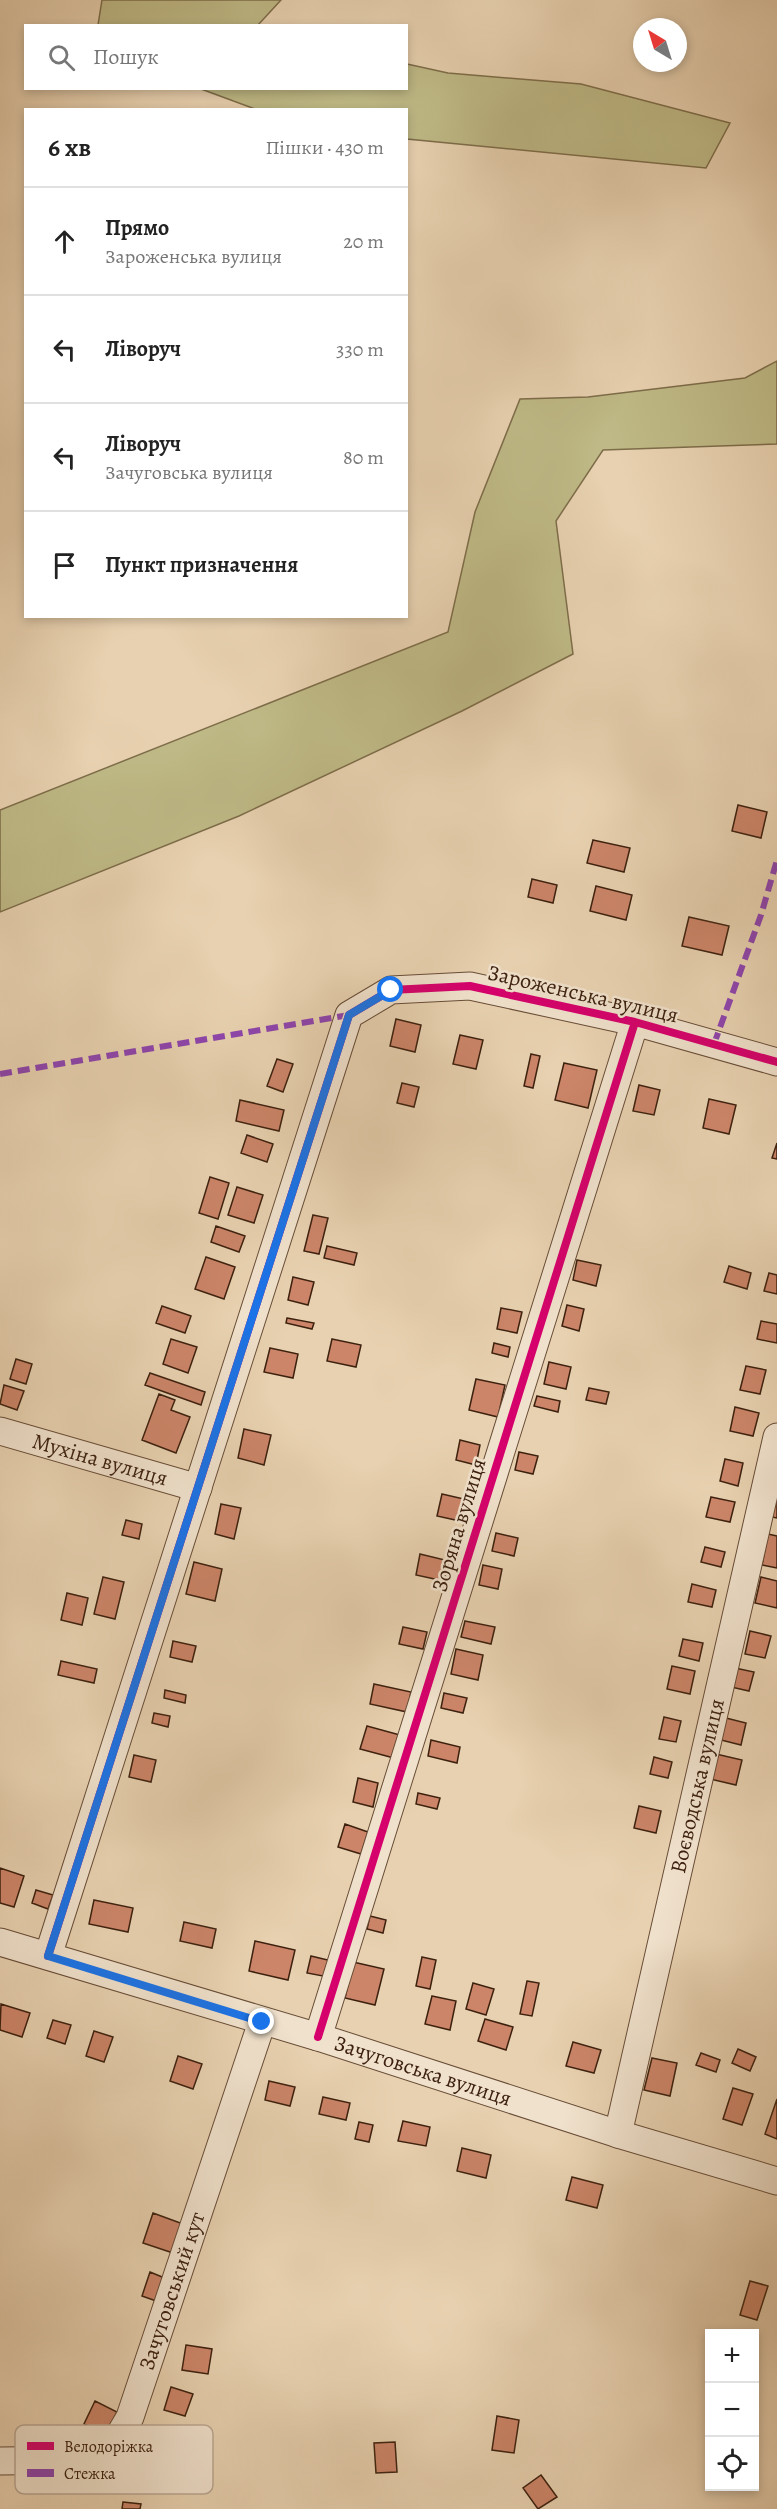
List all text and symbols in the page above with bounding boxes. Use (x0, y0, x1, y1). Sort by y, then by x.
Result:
north arrow (633, 18, 687, 72)
search box (24, 24, 408, 90)
icon: search (45, 41, 78, 74)
text: Пошук (93, 42, 159, 72)
text: 6 хв (48, 130, 91, 165)
text: Пішки · 430 m (265, 134, 384, 161)
text: Прямо (105, 213, 169, 243)
icon: ahead (48, 225, 81, 258)
text: 20 m (343, 228, 384, 255)
text: Зароженська вулиця (105, 243, 282, 270)
icon: left (48, 333, 81, 366)
text: Ліворуч (105, 334, 181, 364)
text: 330 m (336, 336, 384, 363)
text: Ліворуч (105, 429, 181, 459)
icon: left (48, 441, 81, 474)
text: 80 m (343, 444, 384, 471)
text: Зачуговська вулиця (105, 459, 273, 486)
icon: arrive (48, 549, 81, 582)
text: Пункт призначення (105, 550, 298, 580)
street label: Зароженська вулиця (485, 957, 681, 1031)
route start (377, 976, 403, 1002)
street label: Мухіна вулиця (29, 1426, 171, 1494)
street label: Зоряна вулиця (424, 1454, 494, 1596)
street label: Воєводська вулиця (663, 1696, 732, 1876)
route end (248, 2008, 274, 2034)
street label: Зачуговська вулиця (330, 2028, 515, 2114)
street label: Зачуговський кут (132, 2208, 213, 2374)
map controls (705, 2329, 759, 2491)
button: + (705, 2329, 759, 2383)
button: − (705, 2383, 759, 2437)
legend (15, 2425, 213, 2494)
text: Велодоріжка (64, 2436, 154, 2458)
button: locate (705, 2437, 759, 2491)
text: Стежка (64, 2463, 116, 2485)

